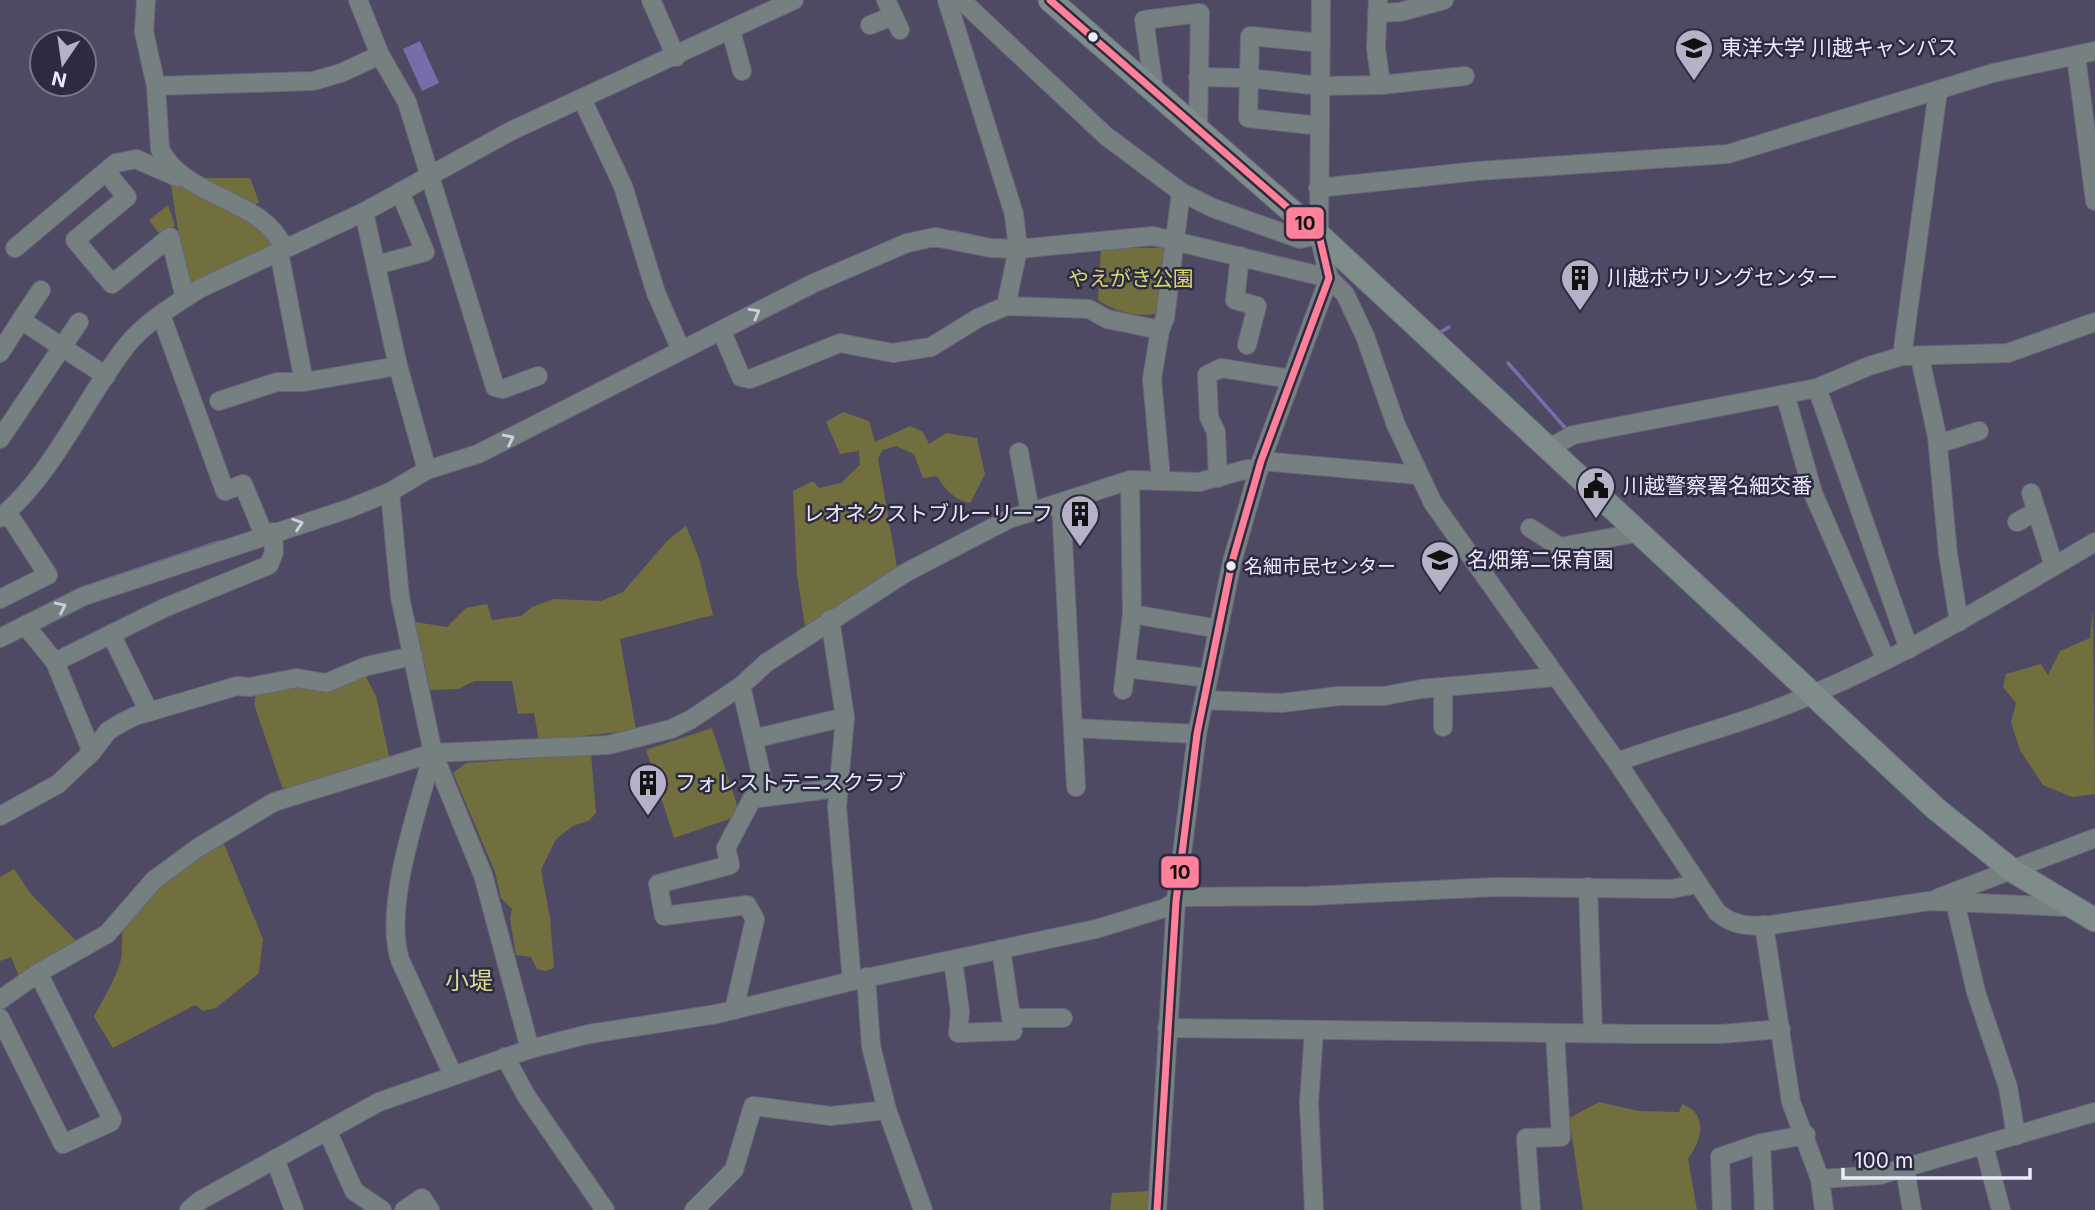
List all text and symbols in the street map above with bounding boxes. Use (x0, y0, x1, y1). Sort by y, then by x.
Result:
school or university icon: 東洋大学 川越キャンパス (1673, 27, 1715, 82)
north arrow (28, 28, 98, 98)
unlabelled marker (1086, 30, 1100, 44)
place label: 東洋大学 川越キャンパス (1721, 35, 1958, 60)
text: N (50, 66, 69, 92)
line badge: 10 (1285, 206, 1325, 240)
text: 10 (1294, 212, 1316, 235)
building icon: 川越ボウリングセンター (1559, 257, 1601, 312)
place label: 川越ボウリングセンター (1607, 265, 1838, 290)
park label: やえがき公園 (1068, 266, 1194, 291)
one-way arrow (747, 308, 760, 321)
one-way arrow (502, 434, 514, 448)
public building icon: 川越警察署名細交番 (1575, 465, 1617, 520)
place label: 川越警察署名細交番 (1623, 473, 1812, 498)
building icon: レオネクストブルーリーフ (1059, 493, 1101, 548)
place label: レオネクストブルーリーフ (803, 501, 1053, 526)
one-way arrow (292, 518, 304, 532)
school or university icon: 名畑第二保育園 (1419, 539, 1461, 594)
place label: 名畑第二保育園 (1467, 547, 1614, 572)
place label: 名細市民センター (1244, 555, 1396, 578)
marker: 名細市民センター (1224, 559, 1238, 573)
one-way arrow (54, 602, 66, 616)
building icon: フォレストテニスクラブ (627, 762, 669, 817)
place label: フォレストテニスクラブ (675, 770, 906, 795)
line badge: 10 (1160, 855, 1200, 889)
text: 10 (1169, 861, 1191, 884)
district label: 小堤 (445, 966, 493, 995)
scale bar (1843, 1136, 2030, 1180)
text: 100 m (1854, 1148, 1913, 1173)

